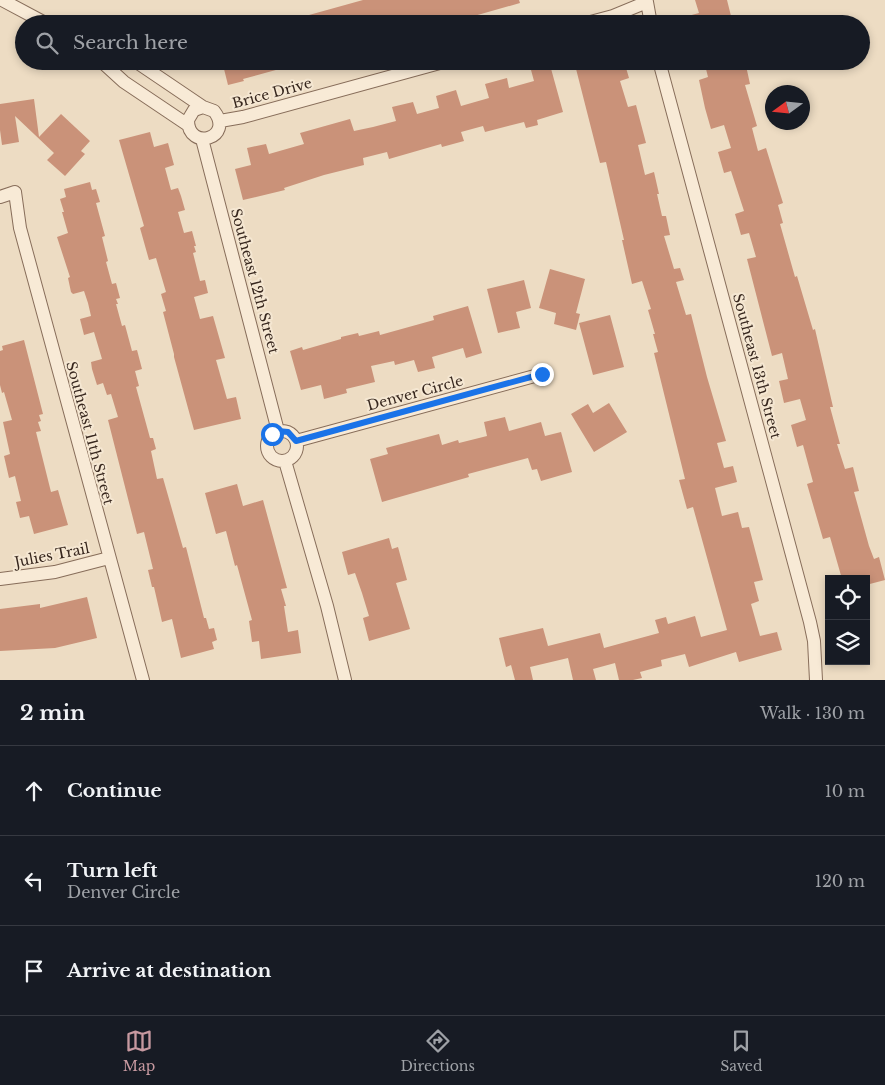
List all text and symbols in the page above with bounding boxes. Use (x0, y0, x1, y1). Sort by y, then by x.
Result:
search box (15, 15, 870, 70)
icon: search (33, 29, 61, 57)
text: Search here (73, 31, 188, 54)
street label: Brice Drive (230, 74, 314, 112)
north arrow (765, 85, 810, 130)
street label: Southeast 12th Street (227, 206, 283, 356)
street label: Southeast 13th Street (729, 291, 785, 441)
street label: Southeast 11th Street (62, 359, 118, 507)
route end (531, 363, 554, 386)
street label: Denver Circle (365, 371, 465, 415)
route start (261, 423, 284, 446)
street label: Julies Trail (11, 539, 91, 571)
map controls (825, 575, 870, 665)
button: locate (825, 575, 870, 620)
button: layers (825, 620, 870, 665)
text: 2 min (20, 700, 85, 726)
text: Walk · 130 m (760, 703, 865, 723)
icon: ahead (20, 777, 48, 805)
text: Continue (67, 779, 162, 802)
text: 10 m (825, 781, 865, 801)
text: Turn left (67, 859, 158, 882)
icon: left (20, 867, 48, 895)
text: 120 m (815, 871, 865, 891)
text: Denver Circle (67, 882, 180, 902)
icon: arrive (20, 957, 48, 985)
text: Arrive at destination (67, 959, 271, 982)
tab: Map (123, 1027, 155, 1075)
tab: Directions (400, 1027, 475, 1075)
tab: Saved (720, 1027, 762, 1075)

